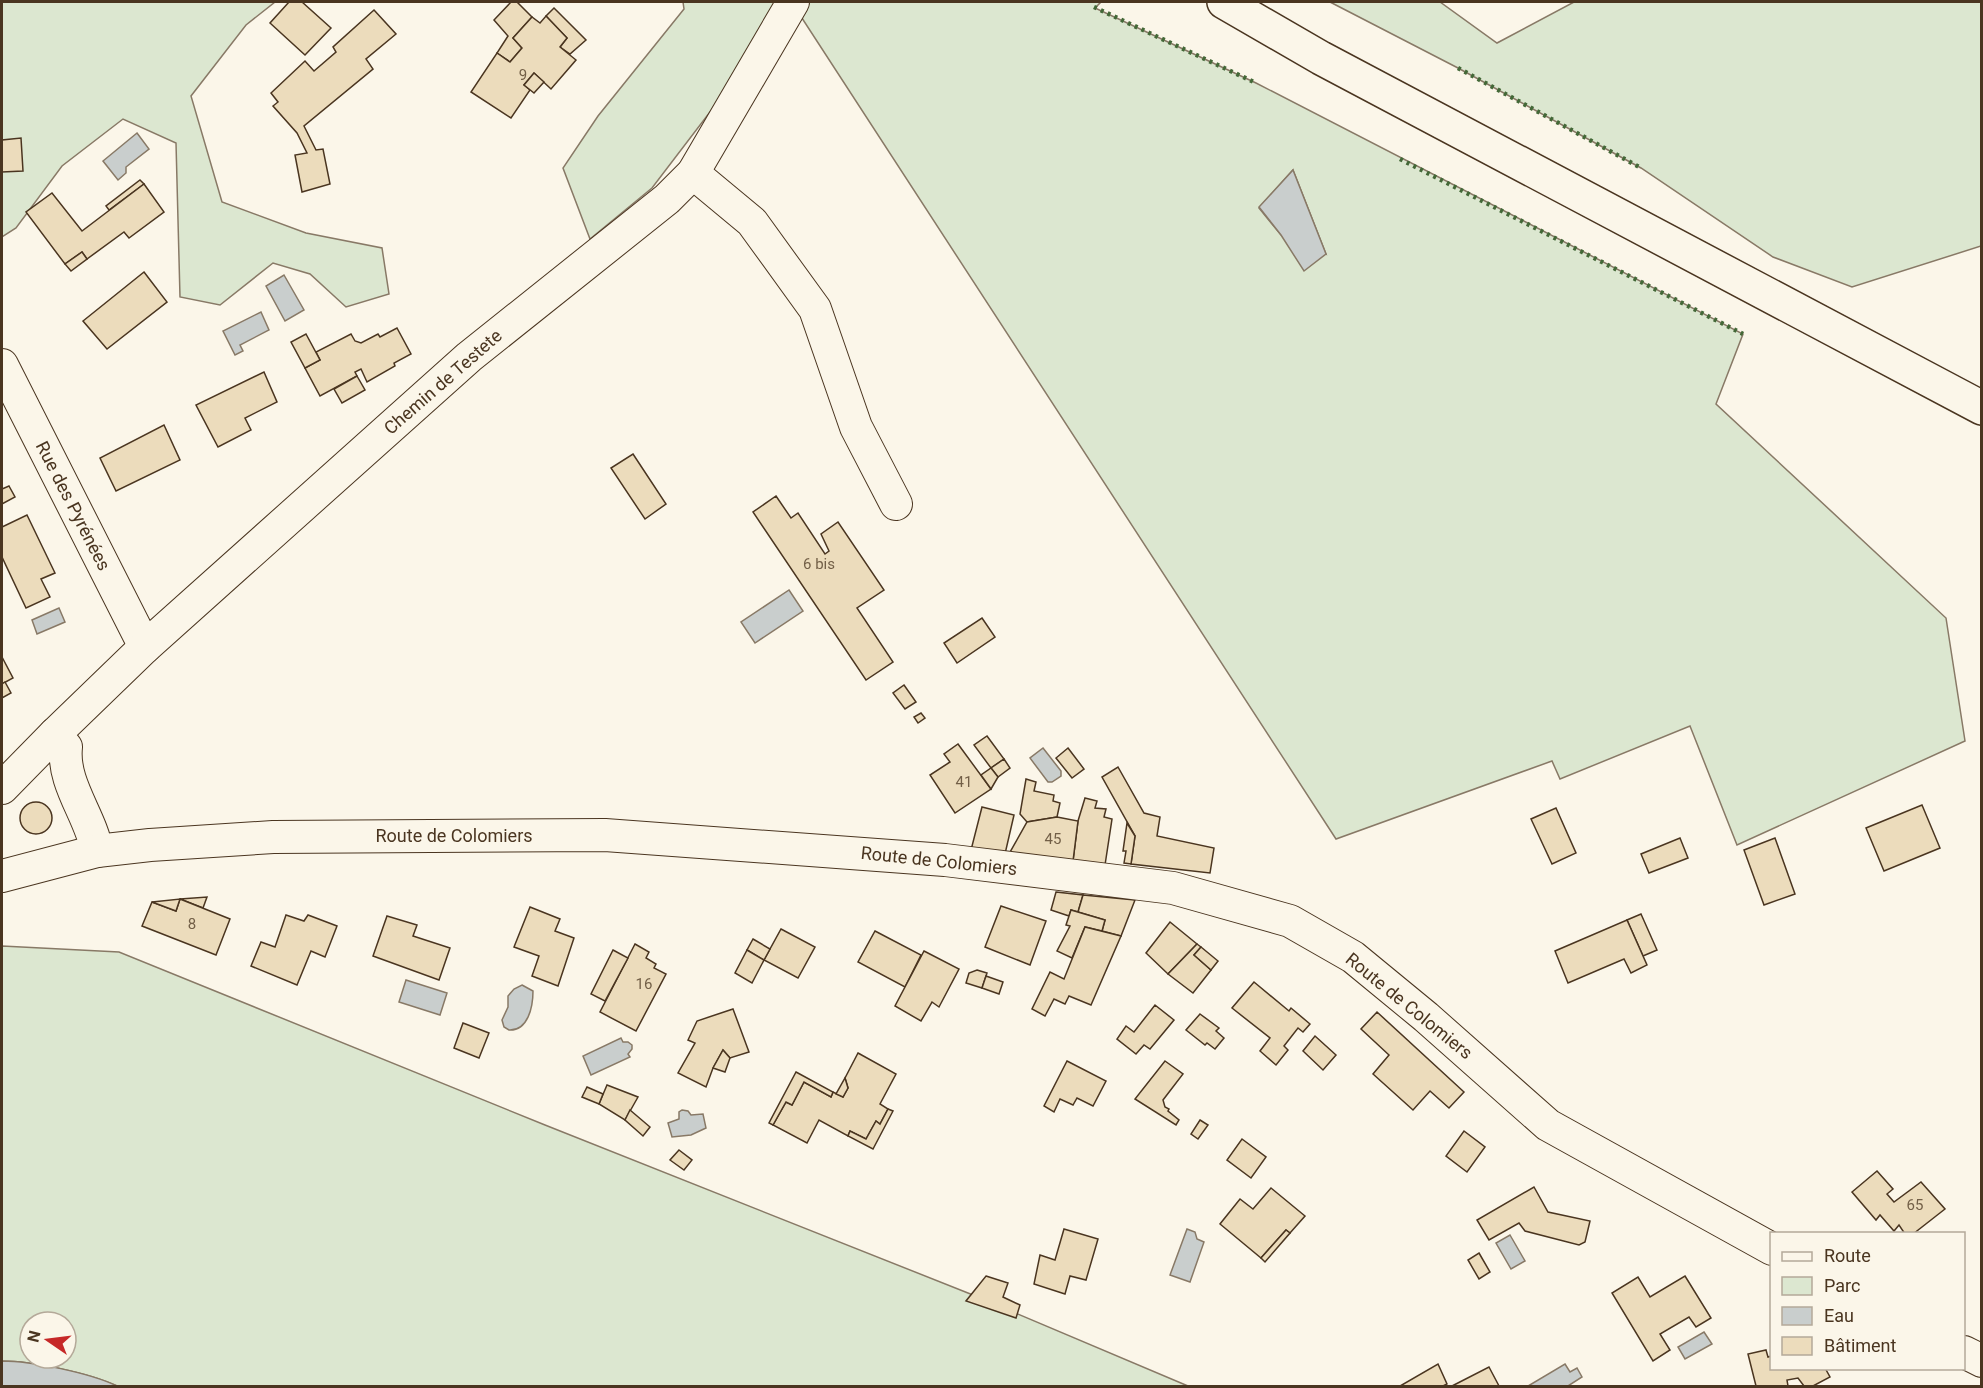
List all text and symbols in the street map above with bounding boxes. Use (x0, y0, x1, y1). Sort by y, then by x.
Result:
house number: 9 (519, 66, 527, 84)
street label: Chemin de Testete (380, 325, 506, 438)
street label: Rue des Pyrénées (32, 438, 115, 574)
house number: 6 bis (803, 555, 835, 573)
house number: 41 (956, 773, 972, 791)
street label: Route de Colomiers (375, 825, 533, 846)
house number: 45 (1045, 830, 1061, 848)
street label: Route de Colomiers (860, 842, 1018, 879)
house number: 8 (188, 915, 196, 933)
street label: Route de Colomiers (1342, 948, 1477, 1063)
house number: 16 (636, 975, 652, 993)
house number: 65 (1907, 1196, 1923, 1214)
legend (1770, 1232, 1965, 1370)
text: Route (1824, 1245, 1871, 1266)
text: Parc (1824, 1275, 1860, 1296)
text: Eau (1824, 1305, 1854, 1326)
north arrow (18, 1310, 78, 1370)
text: N (23, 1329, 45, 1344)
text: Bâtiment (1824, 1335, 1897, 1356)

